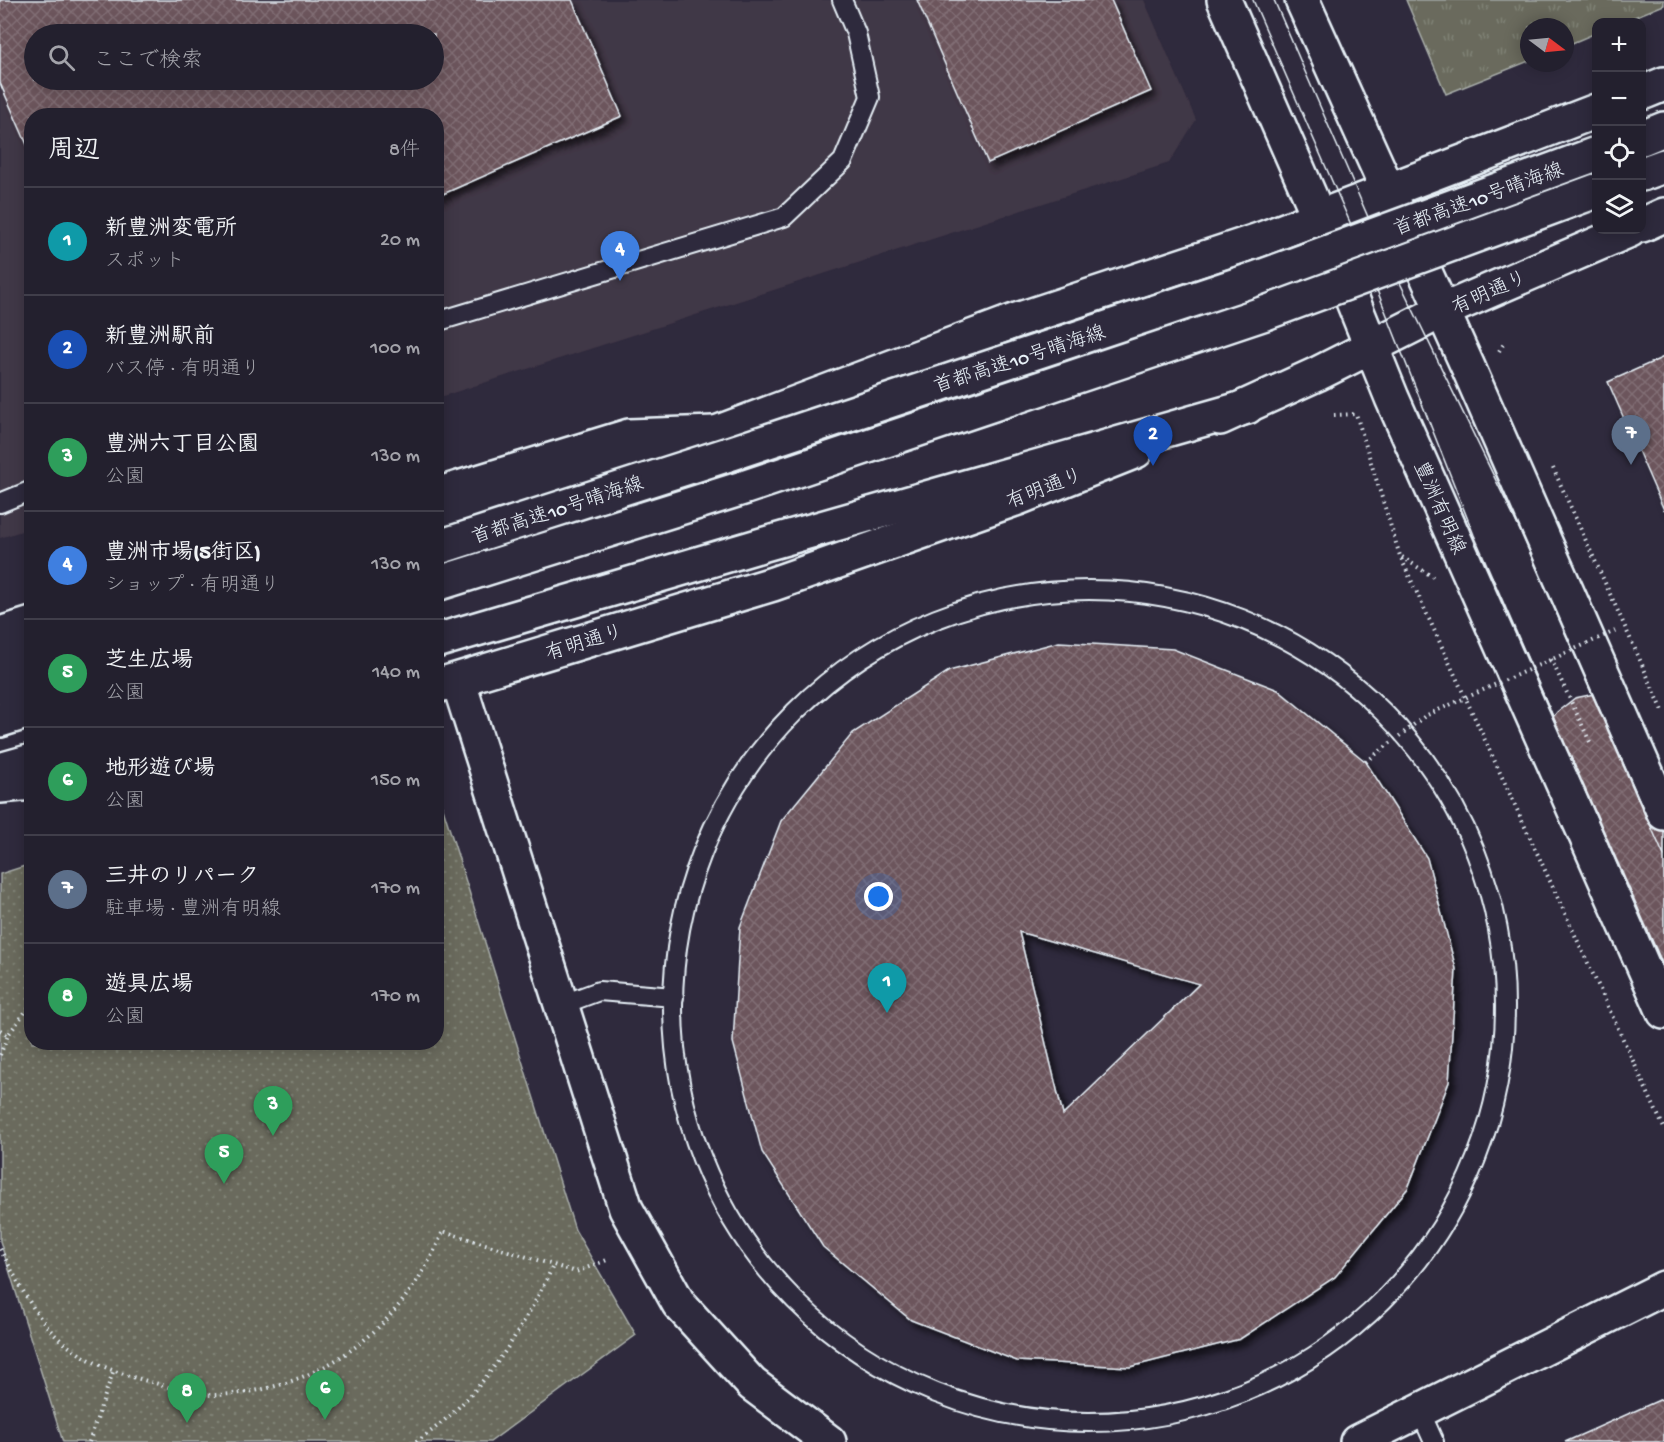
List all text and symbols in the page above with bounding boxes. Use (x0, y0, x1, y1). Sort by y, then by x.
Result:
north arrow (1520, 18, 1574, 72)
map controls (1592, 18, 1646, 234)
button: + (1592, 18, 1646, 72)
search box (24, 24, 444, 90)
icon: search (45, 41, 78, 74)
text: ここで検索 (93, 49, 203, 75)
button: − (1592, 72, 1646, 126)
button: locate (1592, 126, 1646, 180)
text: 周辺 (48, 137, 100, 168)
text: 8件 (389, 140, 420, 163)
street label: 首都高速10号晴海線 (1390, 158, 1567, 243)
button: layers (1592, 180, 1646, 234)
text: 新豊洲変電所 (105, 217, 237, 243)
text: 1 (63, 230, 72, 253)
text: 20 m (380, 230, 420, 253)
pin: 4 (600, 232, 640, 281)
text: スポット (105, 251, 185, 274)
street label: 有明通り (1448, 266, 1532, 321)
street label: 首都高速10号晴海線 (931, 321, 1109, 400)
text: 新豊洲駅前 (105, 325, 215, 351)
text: 2 (63, 338, 72, 361)
text: 100 m (370, 338, 420, 361)
text: バス停 · 有明通り (105, 359, 261, 382)
pin: 2 (1134, 416, 1172, 466)
pin: 7 (1612, 416, 1650, 465)
text: 豊洲六丁目公園 (105, 433, 259, 459)
text: 3 (62, 446, 73, 469)
text: 130 m (371, 446, 420, 469)
street label: 豊洲有明線 (1407, 457, 1470, 559)
street label: 有明通り (1003, 463, 1087, 515)
text: 公園 (105, 467, 145, 490)
street label: 首都高速10号晴海線 (469, 472, 647, 551)
text: 豊洲市場(5街区) (105, 541, 261, 567)
text: 4 (63, 554, 72, 577)
text: 130 m (371, 554, 420, 577)
text: ショップ · 有明通り (105, 575, 280, 598)
street label: 有明通り (543, 620, 627, 667)
text: 芝生広場 (105, 649, 193, 675)
text: 5 (62, 662, 73, 685)
text: 140 m (372, 662, 420, 685)
text: 公園 (105, 683, 145, 706)
text: 地形遊び場 (105, 757, 215, 783)
text: 6 (62, 770, 73, 793)
text: 150 m (371, 770, 420, 793)
text: 公園 (105, 791, 145, 814)
text: 三井のリパーク (105, 865, 259, 891)
text: 7 (62, 878, 73, 901)
text: 170 m (371, 878, 420, 901)
your location (864, 882, 893, 911)
text: 駐車場 · 豊洲有明線 (105, 899, 281, 922)
pin: 1 (868, 964, 906, 1013)
text: 遊具広場 (105, 973, 193, 999)
text: 8 (62, 986, 73, 1009)
text: 170 m (371, 986, 420, 1009)
text: 公園 (105, 1007, 145, 1030)
pin: 3 (254, 1086, 292, 1136)
pin: 5 (204, 1134, 244, 1184)
pin: 6 (306, 1370, 344, 1420)
pin: 8 (168, 1374, 207, 1423)

